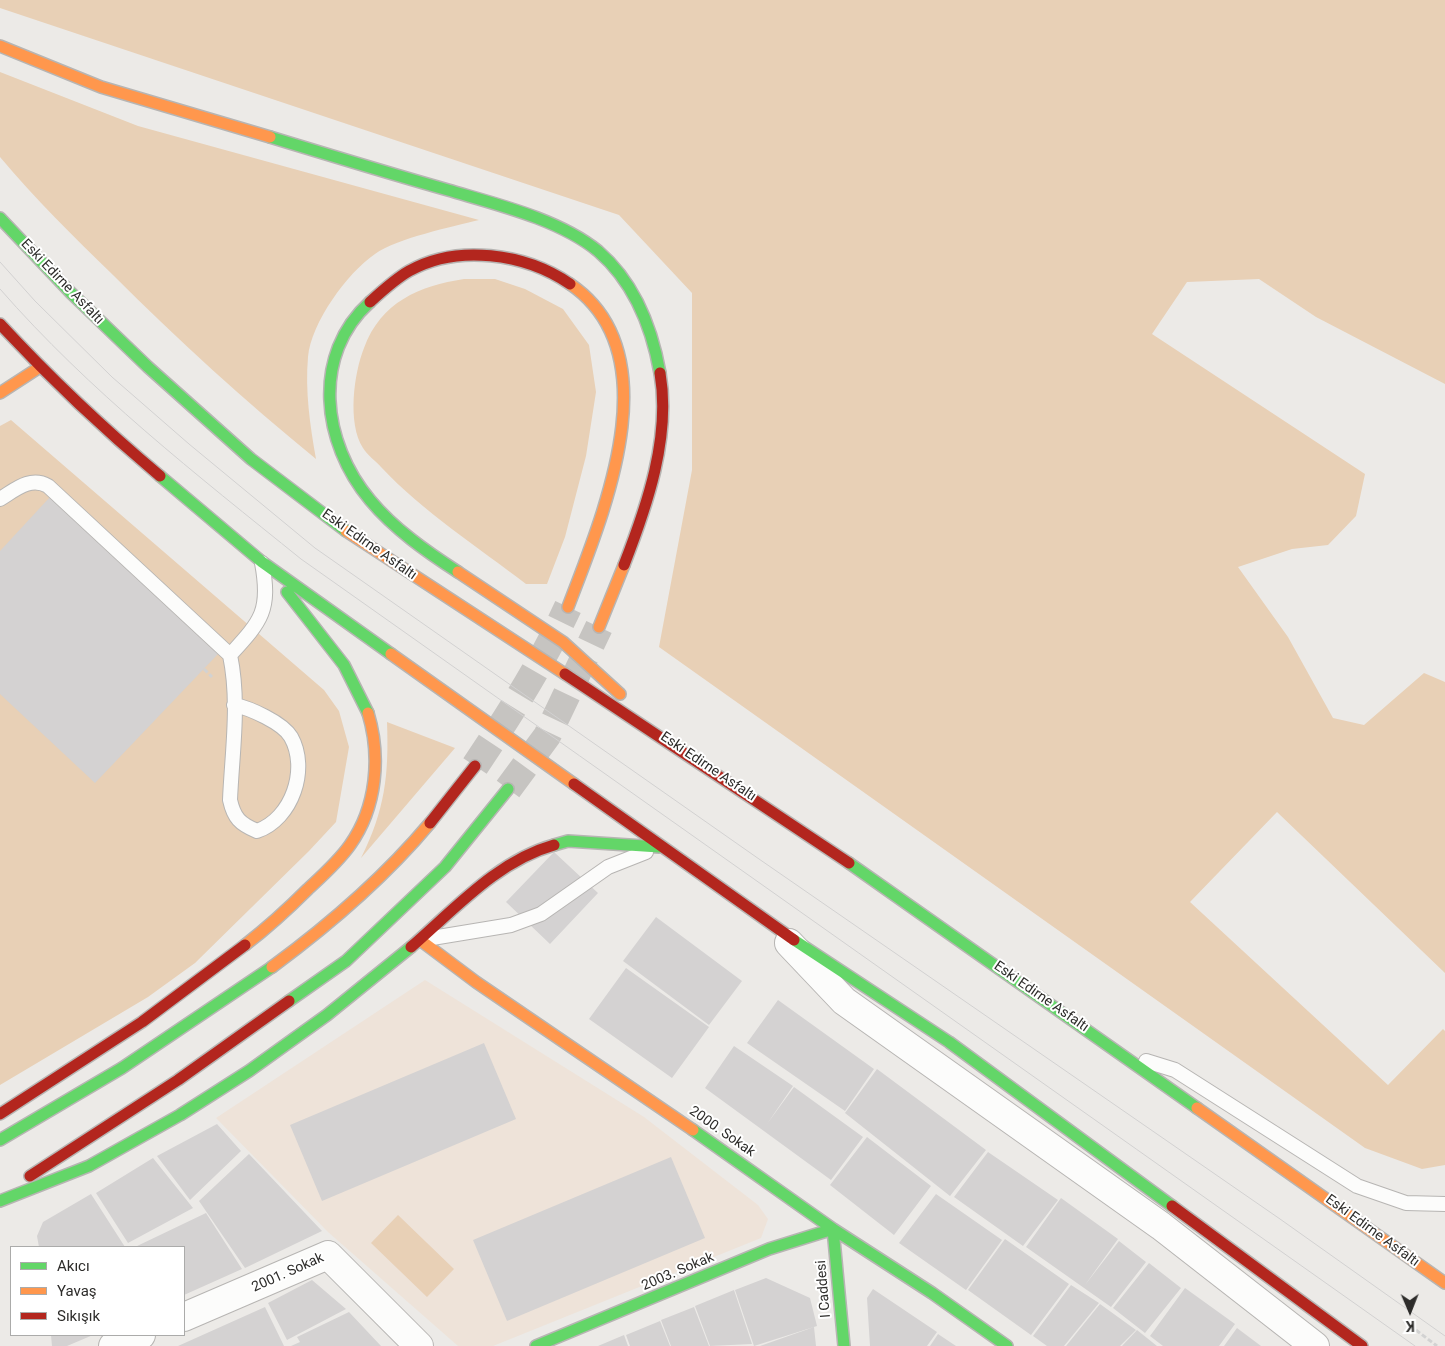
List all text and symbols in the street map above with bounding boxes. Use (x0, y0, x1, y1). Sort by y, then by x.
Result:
street label: Eski Edirne Asfaltı (17, 236, 107, 328)
street label: Eski Edirne Asfaltı (318, 506, 420, 584)
street label: Eski Edirne Asfaltı (657, 729, 759, 805)
street label: Eski Edirne Asfaltı (990, 958, 1092, 1036)
street label: 2000. Sokak (686, 1103, 758, 1161)
street label: Eski Edirne Asfaltı (1322, 1191, 1422, 1271)
legend (10, 1246, 185, 1336)
street label: 2003. Sokak (639, 1249, 717, 1295)
street label: 2001. Sokak (250, 1250, 326, 1296)
text: Akıcı (57, 1257, 90, 1275)
street label: I Caddesi (813, 1259, 835, 1319)
text: Yavaş (57, 1282, 97, 1300)
north arrow (1385, 1286, 1435, 1336)
text: Sıkışık (57, 1307, 100, 1325)
text: K (1406, 1318, 1415, 1334)

